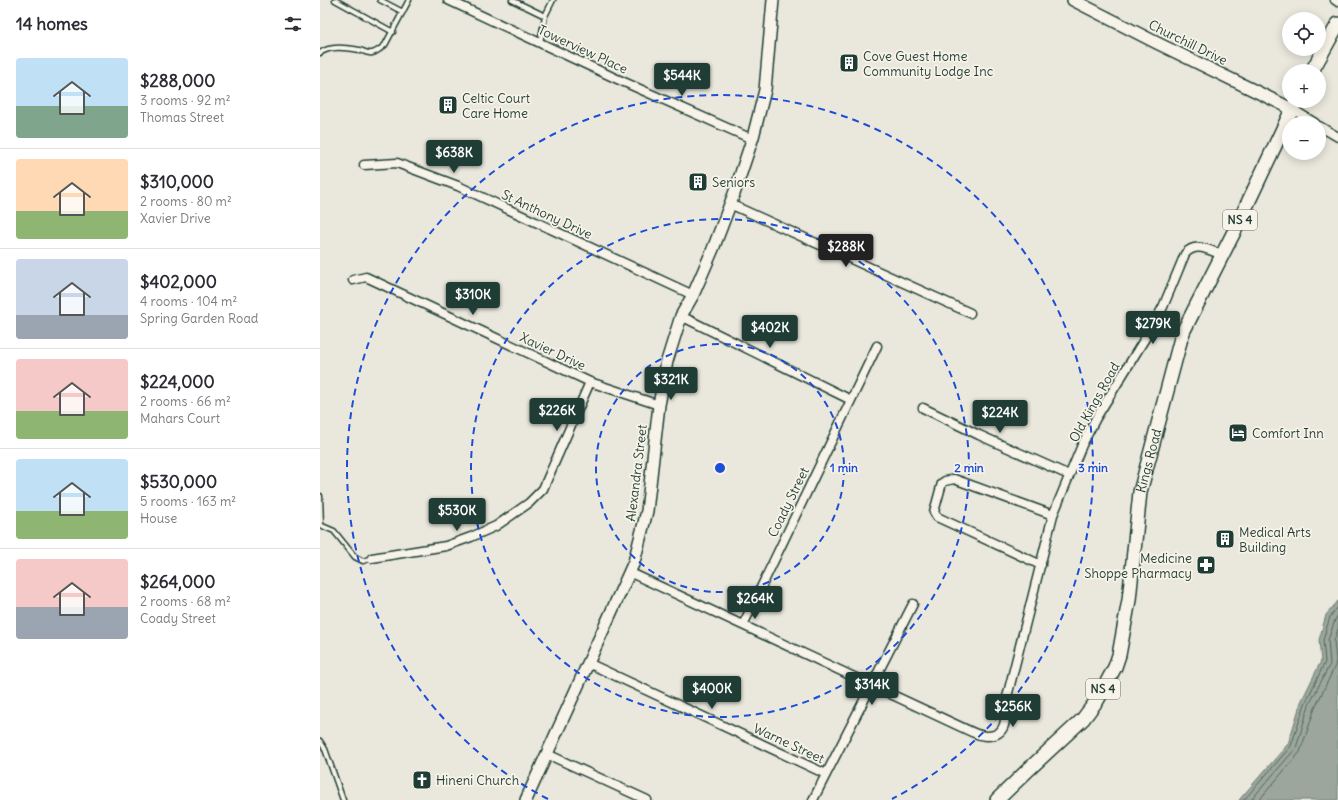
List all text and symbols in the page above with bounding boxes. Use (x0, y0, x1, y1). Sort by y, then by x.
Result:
map controls (1282, 12, 1326, 160)
button: locate (1282, 12, 1326, 56)
text: 14 homes (16, 13, 88, 35)
icon: filters (282, 13, 304, 35)
street label: Churchill Drive (1146, 16, 1230, 69)
street label: Towerview Place (535, 21, 630, 78)
place label: Cove Guest Home Community Lodge Inc (863, 48, 994, 80)
building icon: Cove Guest Home Community Lodge Inc (838, 52, 860, 74)
pin: $544K (654, 63, 710, 97)
button: + (1282, 64, 1326, 108)
text: $544K (663, 67, 701, 84)
text: $288,000 (140, 70, 215, 92)
icon: home (48, 74, 96, 122)
place label: Celtic Court Care Home (462, 90, 531, 122)
text: 3 rooms · 92 m² (140, 92, 231, 109)
building icon: Celtic Court Care Home (437, 94, 459, 116)
text: Thomas Street (140, 109, 224, 126)
button: − (1282, 116, 1326, 160)
pin: $638K (426, 140, 482, 174)
text: $638K (435, 144, 473, 161)
text: $310,000 (140, 171, 214, 193)
building icon: Seniors (687, 171, 709, 193)
place label: Seniors (712, 174, 755, 191)
icon: home (48, 175, 96, 223)
street label: St Anthony Drive (499, 186, 595, 243)
text: 2 rooms · 80 m² (140, 193, 232, 210)
text: Xavier Drive (140, 210, 211, 227)
road number: NS 4 (1223, 210, 1257, 230)
pin: $288K (818, 234, 874, 268)
text: $288K (827, 238, 865, 255)
text: $402,000 (140, 271, 217, 293)
icon: home (48, 275, 96, 323)
pin: $310K (445, 282, 501, 316)
text: $310K (455, 286, 491, 303)
text: 4 rooms · 104 m² (140, 293, 237, 310)
text: Spring Garden Road (140, 310, 258, 327)
pin: $279K (1125, 311, 1181, 345)
pin: $402K (742, 315, 798, 349)
text: $279K (1135, 315, 1171, 332)
text: $402K (751, 319, 789, 336)
street label: Xavier Drive (517, 329, 588, 374)
street label: Old Kings Road (1065, 359, 1124, 445)
pin: $321K (643, 367, 699, 401)
text: $224,000 (140, 371, 215, 393)
text: $321K (654, 371, 688, 388)
icon: home (48, 375, 96, 423)
text: 2 rooms · 66 m² (140, 393, 231, 410)
pin: $226K (529, 398, 585, 432)
pin: $224K (972, 400, 1028, 434)
text: $226K (539, 402, 576, 419)
text: $224K (982, 404, 1018, 421)
text: Mahars Court (140, 410, 220, 427)
hotel icon: Comfort Inn (1227, 422, 1249, 444)
street label: Alexandra Street (622, 423, 651, 522)
place label: Comfort Inn (1252, 425, 1324, 442)
street label: Kings Road (1132, 427, 1166, 494)
text: 1 min (830, 460, 858, 475)
text: 2 min (954, 460, 984, 475)
text: 3 min (1078, 460, 1108, 475)
centre of rings (713, 461, 727, 475)
street label: Coady Street (764, 464, 813, 540)
text: $530,000 (140, 471, 217, 493)
icon: home (48, 475, 96, 523)
text: 5 rooms · 163 m² (140, 493, 236, 510)
pin: $530K (429, 498, 485, 532)
text: $530K (438, 502, 476, 519)
text: House (140, 510, 177, 527)
place label: Medical Arts Building (1239, 524, 1311, 556)
building icon: Medical Arts Building (1214, 528, 1236, 550)
place label: Medicine Shoppe Pharmacy (1084, 550, 1192, 582)
pharmacy icon: Medicine Shoppe Pharmacy (1195, 554, 1217, 576)
text: $264,000 (140, 571, 216, 593)
icon: home (48, 575, 96, 623)
pin: $264K (727, 586, 783, 620)
text: $264K (736, 590, 774, 607)
text: 2 rooms · 68 m² (140, 593, 231, 610)
text: Coady Street (140, 610, 216, 627)
pin: $314K (844, 672, 900, 706)
pin: $400K (684, 676, 740, 710)
text: $314K (854, 676, 890, 693)
road number: NS 4 (1086, 679, 1120, 699)
text: $400K (692, 680, 732, 697)
pin: $256K (985, 694, 1041, 728)
text: $256K (994, 698, 1032, 715)
street label: Warne Street (751, 720, 828, 768)
church icon: Hineni Church (411, 769, 433, 791)
place label: Hineni Church (436, 772, 520, 789)

